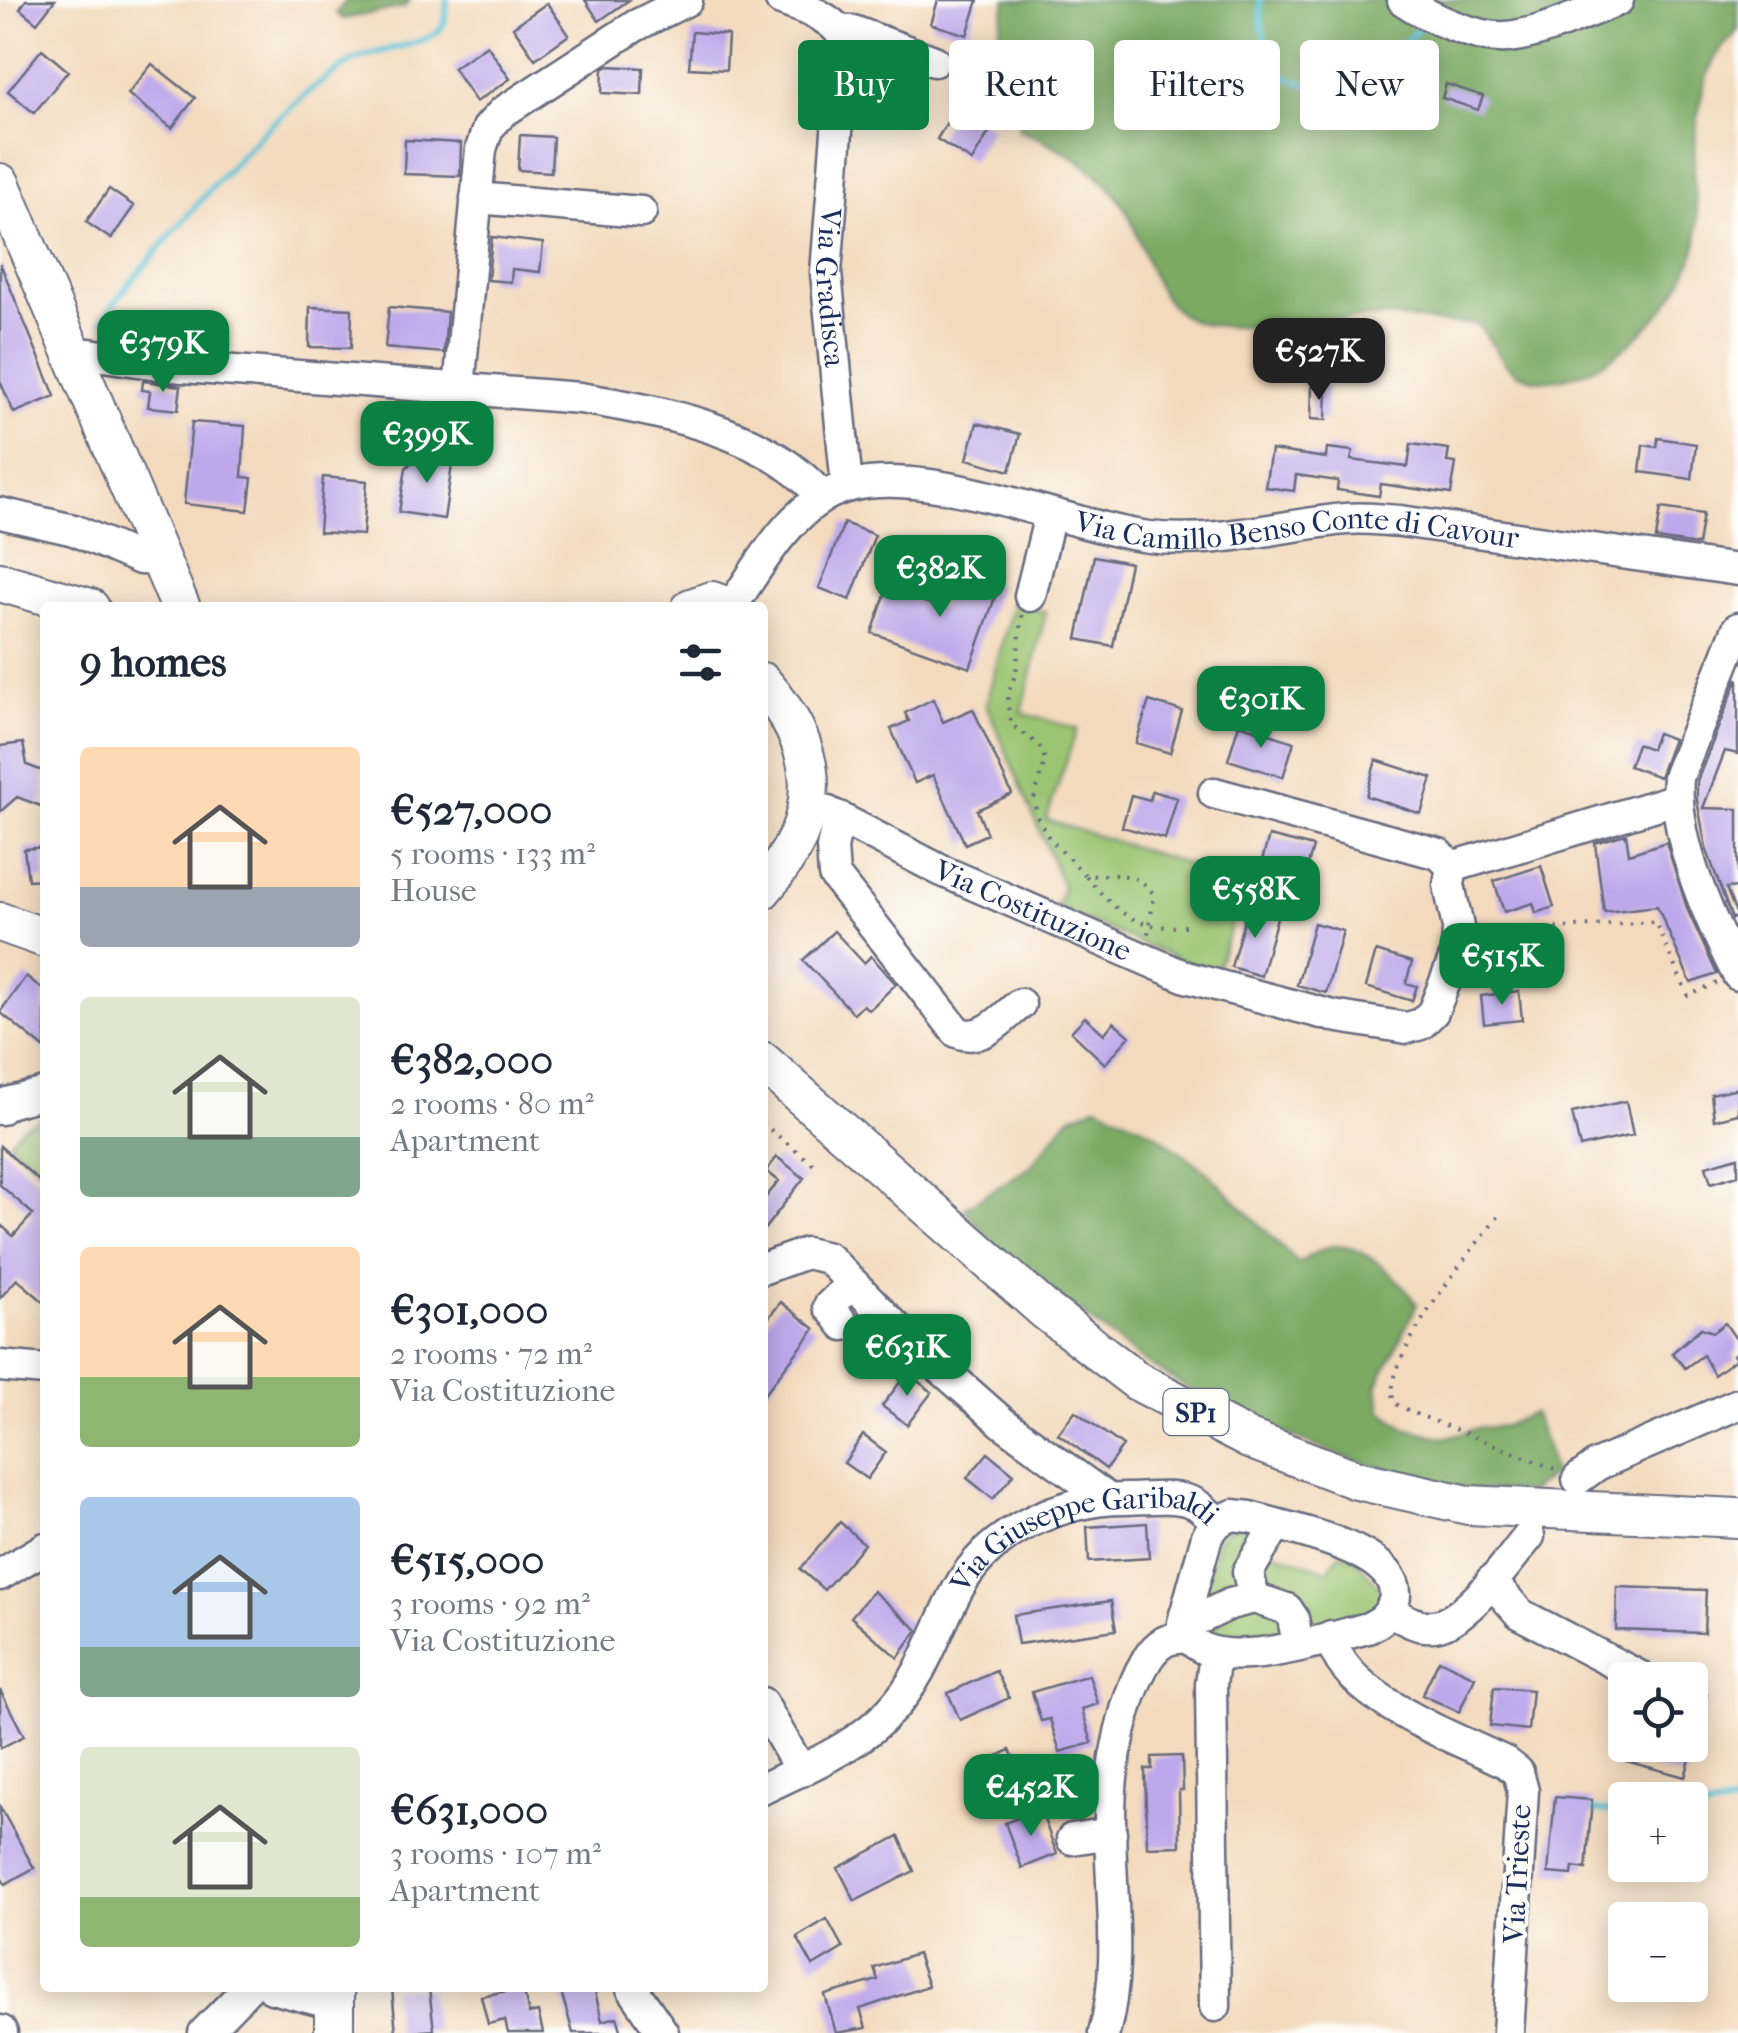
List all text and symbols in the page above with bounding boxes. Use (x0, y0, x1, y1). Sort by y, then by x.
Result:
chip: Buy (798, 40, 929, 130)
chip: Rent (949, 40, 1094, 130)
chip: Filters (1114, 40, 1280, 130)
chip: New (1300, 40, 1439, 130)
street label: Via Gradisca (808, 205, 852, 370)
pin: €379K (93, 310, 233, 395)
pin: €527K (1249, 318, 1389, 403)
text: €379K (119, 324, 207, 361)
text: €527K (1275, 332, 1363, 369)
pin: €399K (357, 401, 497, 486)
text: €399K (383, 415, 471, 452)
street label: Via Camillo Benso Conte di Cavour (1070, 501, 1521, 557)
pin: €382K (870, 535, 1010, 620)
text: €382K (896, 549, 984, 586)
icon: filters (673, 635, 728, 690)
text: 9 homes (80, 638, 227, 687)
pin: €301K (1191, 666, 1331, 751)
text: €301K (1219, 680, 1303, 717)
text: €527,000 (390, 786, 552, 835)
icon: home (160, 787, 280, 907)
text: 5 rooms · 133 m² (390, 835, 595, 872)
street label: Via Costituzione (928, 852, 1137, 969)
pin: €558K (1185, 856, 1325, 941)
text: €558K (1212, 870, 1298, 907)
text: House (390, 872, 477, 909)
pin: €515K (1432, 923, 1572, 1008)
text: €515K (1461, 937, 1543, 974)
text: €382,000 (390, 1036, 553, 1085)
icon: home (160, 1037, 280, 1157)
text: 2 rooms · 80 m² (390, 1085, 594, 1122)
text: Apartment (390, 1122, 540, 1159)
text: €301,000 (390, 1286, 548, 1335)
icon: home (160, 1287, 280, 1407)
pin: €631K (837, 1314, 977, 1399)
text: €631K (865, 1328, 949, 1365)
text: 2 rooms · 72 m² (390, 1335, 592, 1372)
text: Via Costituzione (390, 1372, 615, 1409)
road number: SP1 (1164, 1389, 1228, 1435)
street label: Via Giuseppe Garibaldi (943, 1480, 1226, 1600)
text: €515,000 (390, 1536, 544, 1585)
icon: home (160, 1537, 280, 1657)
text: 3 rooms · 92 m² (390, 1585, 590, 1622)
text: Via Costituzione (390, 1622, 615, 1659)
map controls (1608, 1662, 1708, 2002)
button: locate (1608, 1662, 1708, 1762)
pin: €452K (961, 1754, 1101, 1839)
text: €452K (986, 1768, 1076, 1805)
button: + (1608, 1782, 1708, 1882)
text: €631,000 (390, 1786, 548, 1835)
icon: home (160, 1787, 280, 1907)
street label: Via Trieste (1496, 1803, 1539, 1946)
text: 3 rooms · 107 m² (390, 1835, 601, 1872)
text: Apartment (390, 1872, 540, 1909)
button: − (1608, 1902, 1708, 2002)

